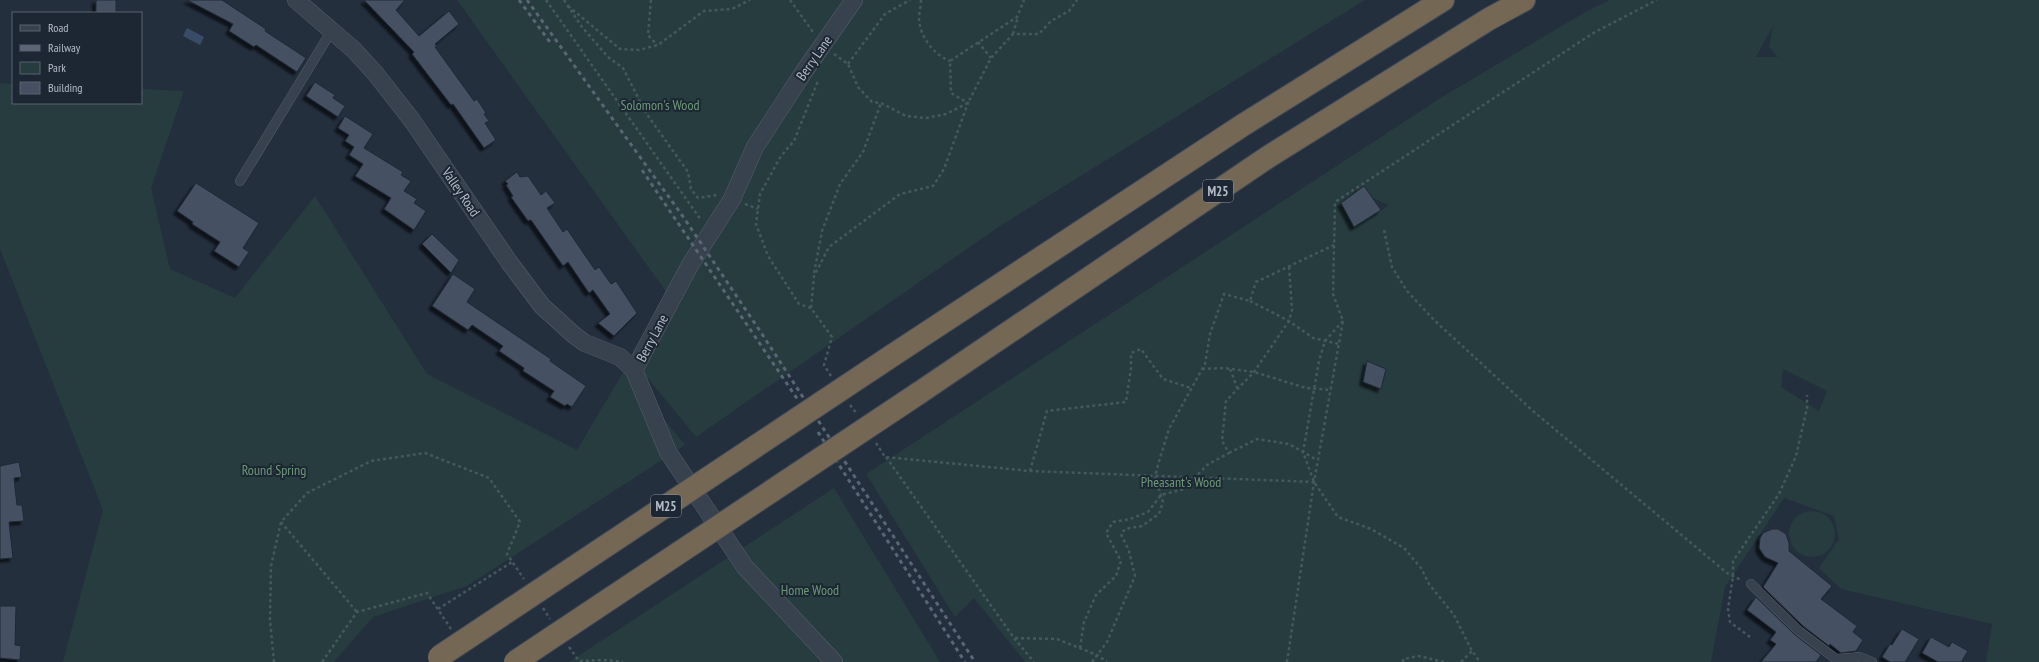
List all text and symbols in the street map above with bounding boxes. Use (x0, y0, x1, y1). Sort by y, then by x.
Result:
legend (12, 12, 142, 104)
text: Road (48, 20, 68, 35)
street label: Berry Lane (792, 32, 836, 84)
text: Railway (48, 40, 81, 55)
text: Park (48, 60, 66, 75)
text: Building (48, 80, 83, 95)
park label: Solomon's Wood (620, 96, 700, 114)
street label: Valley Road (438, 163, 484, 220)
road number: M25 (1203, 180, 1233, 202)
street label: Berry Lane (632, 311, 672, 365)
park label: Round Spring (242, 461, 306, 479)
park label: Pheasant's Wood (1141, 473, 1221, 491)
road number: M25 (651, 495, 681, 517)
park label: Home Wood (781, 581, 839, 599)

